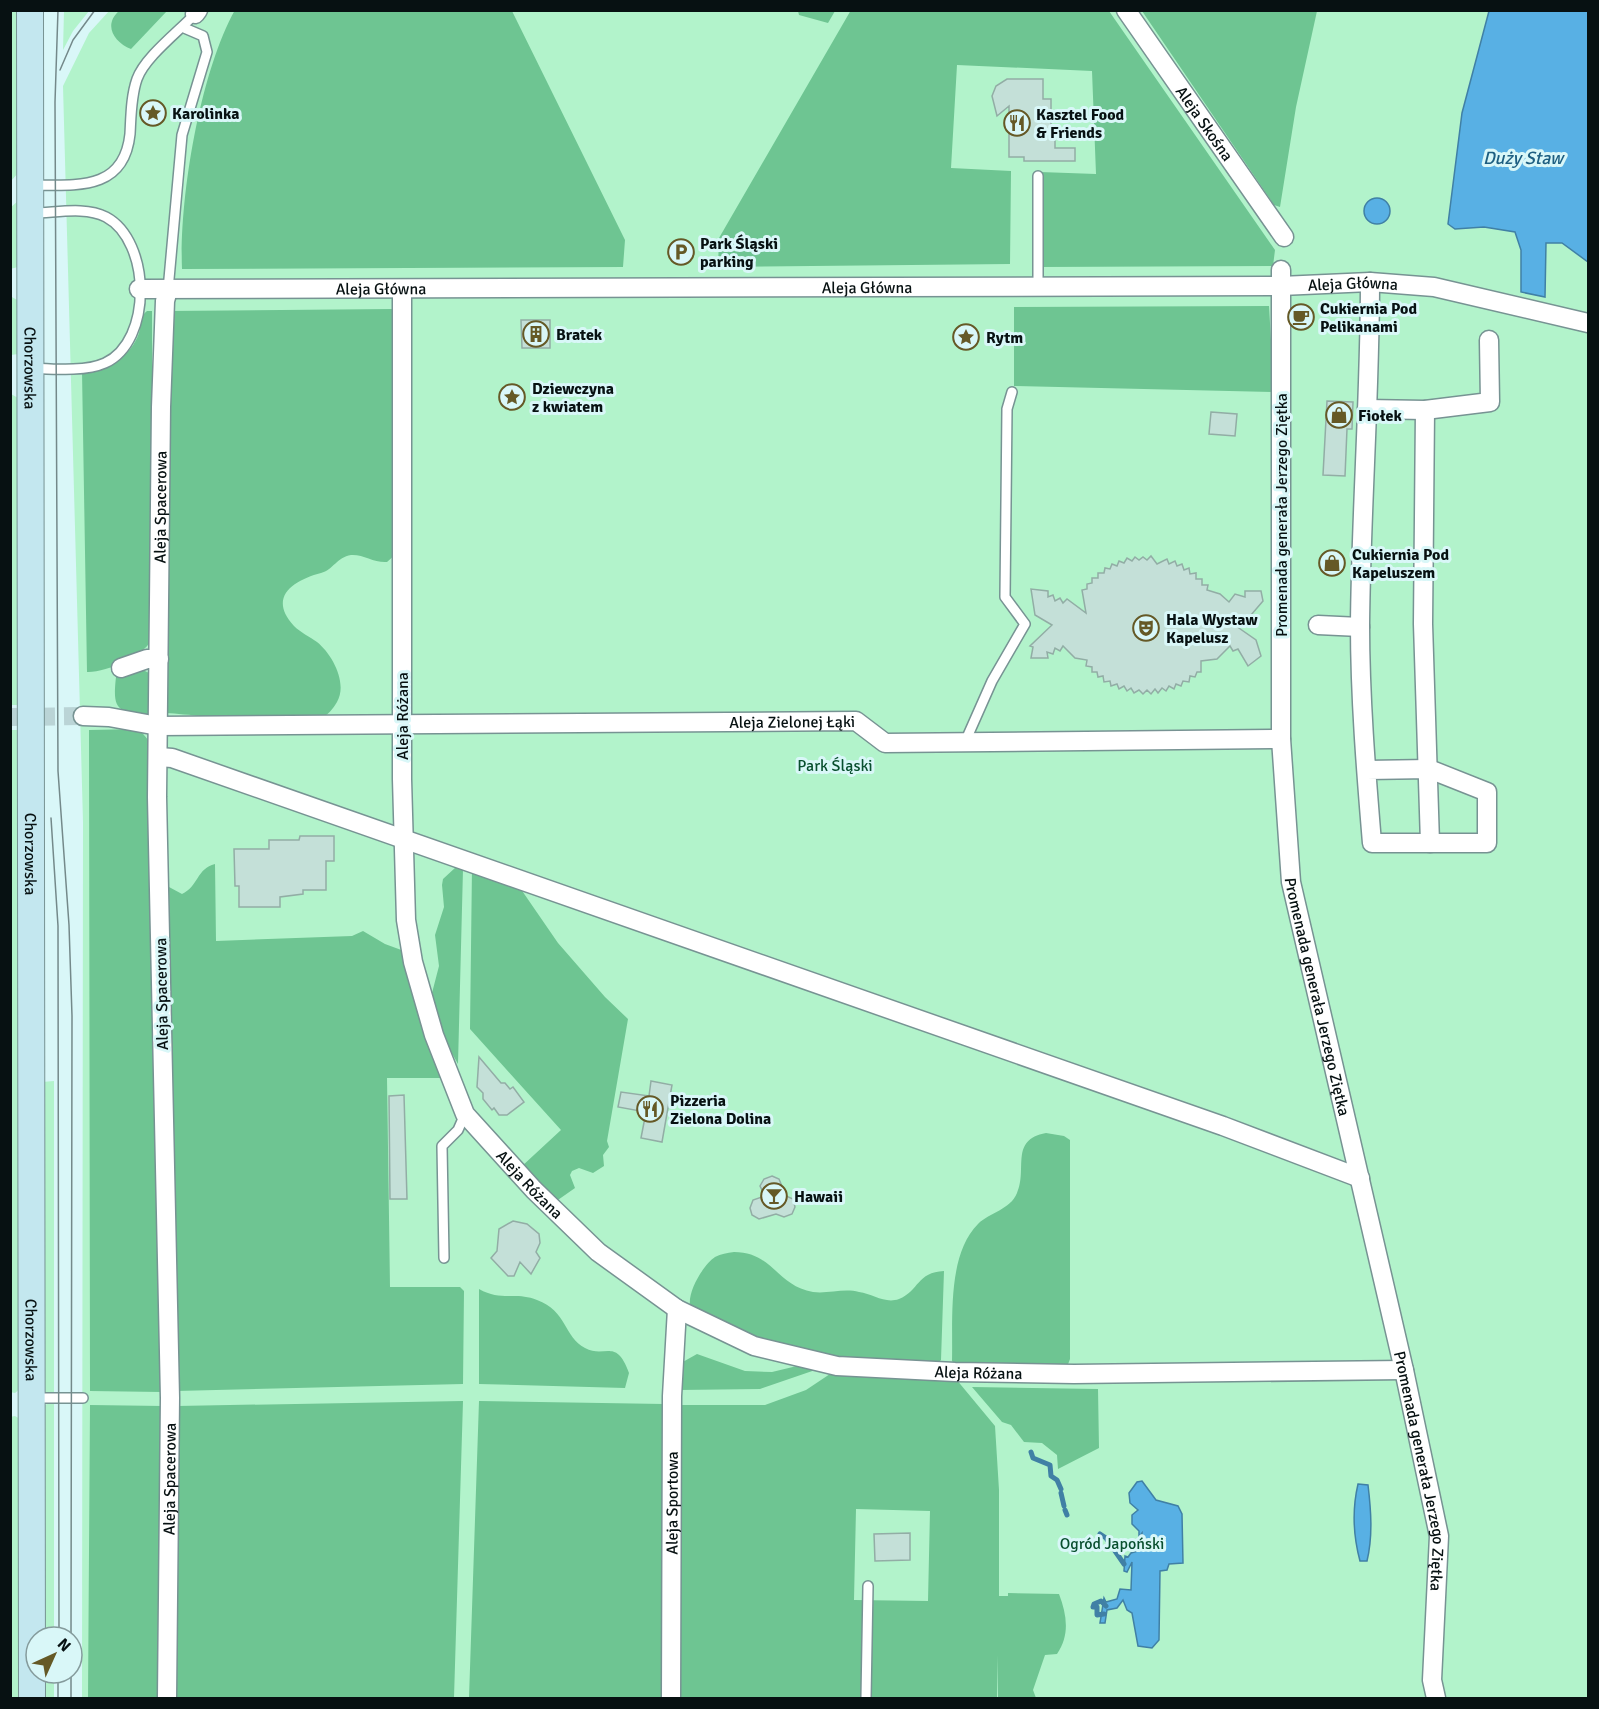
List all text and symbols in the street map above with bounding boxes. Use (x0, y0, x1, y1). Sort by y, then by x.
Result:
street label: Aleja Skośna (1171, 82, 1237, 165)
place icon: Karolinka (138, 98, 168, 128)
place label: Karolinka (172, 104, 240, 124)
place label: Kasztel Food & Friends (1036, 105, 1124, 143)
restaurant icon: Kasztel Food & Friends (1002, 108, 1032, 138)
water label: Duży Staw (1483, 147, 1565, 169)
place label: Park Śląski parking (700, 234, 778, 272)
parking icon: Park Śląski parking (666, 237, 696, 267)
street label: Aleja Główna (1307, 273, 1399, 296)
street label: Aleja Główna (822, 278, 912, 298)
street label: Aleja Główna (336, 279, 426, 299)
place label: Cukiernia Pod Pelikanami (1320, 299, 1417, 337)
cafe icon: Cukiernia Pod Pelikanami (1286, 302, 1316, 332)
building icon: Bratek (521, 319, 551, 349)
place icon: Rytm (951, 322, 981, 352)
place label: Bratek (556, 325, 603, 345)
street label: Chorzowska (19, 327, 39, 409)
place label: Rytm (986, 328, 1023, 348)
place label: Dziewczyna z kwiatem (532, 379, 614, 417)
place icon: Dziewczyna z kwiatem (497, 382, 527, 412)
street label: Promenada generała Jerzego Ziętka (1272, 393, 1292, 637)
shop icon: Fiołek (1324, 400, 1354, 430)
place label: Fiołek (1358, 406, 1402, 426)
street label: Aleja Spacerowa (150, 451, 172, 564)
place label: Cukiernia Pod Kapeluszem (1352, 545, 1449, 583)
shop icon: Cukiernia Pod Kapeluszem (1317, 548, 1347, 578)
place label: Hala Wystaw Kapelusz (1166, 610, 1258, 648)
theatre icon: Hala Wystaw Kapelusz (1131, 613, 1161, 643)
street label: Aleja Różana (393, 672, 413, 760)
street label: Aleja Zielonej Łąki (729, 712, 855, 733)
park label: Park Śląski (797, 756, 873, 776)
street label: Chorzowska (20, 813, 40, 895)
street label: Promenada generała Jerzego Ziętka (1280, 877, 1354, 1118)
street label: Aleja Spacerowa (151, 938, 173, 1050)
place label: Pizzeria Zielona Dolina (670, 1091, 771, 1129)
restaurant icon: Pizzeria Zielona Dolina (635, 1094, 665, 1124)
street label: Aleja Różana (492, 1146, 567, 1224)
bar icon: Hawaii (759, 1181, 789, 1211)
place label: Hawaii (794, 1187, 843, 1207)
street label: Chorzowska (21, 1299, 41, 1381)
street label: Promenada generała Jerzego Ziętka (1389, 1349, 1448, 1592)
street label: Aleja Różana (934, 1362, 1023, 1384)
street label: Aleja Spacerowa (160, 1423, 181, 1535)
street label: Aleja Sportowa (662, 1451, 683, 1555)
park label: Ogród Japoński (1060, 1534, 1164, 1554)
north arrow (24, 1625, 84, 1685)
text: N (53, 1634, 75, 1656)

